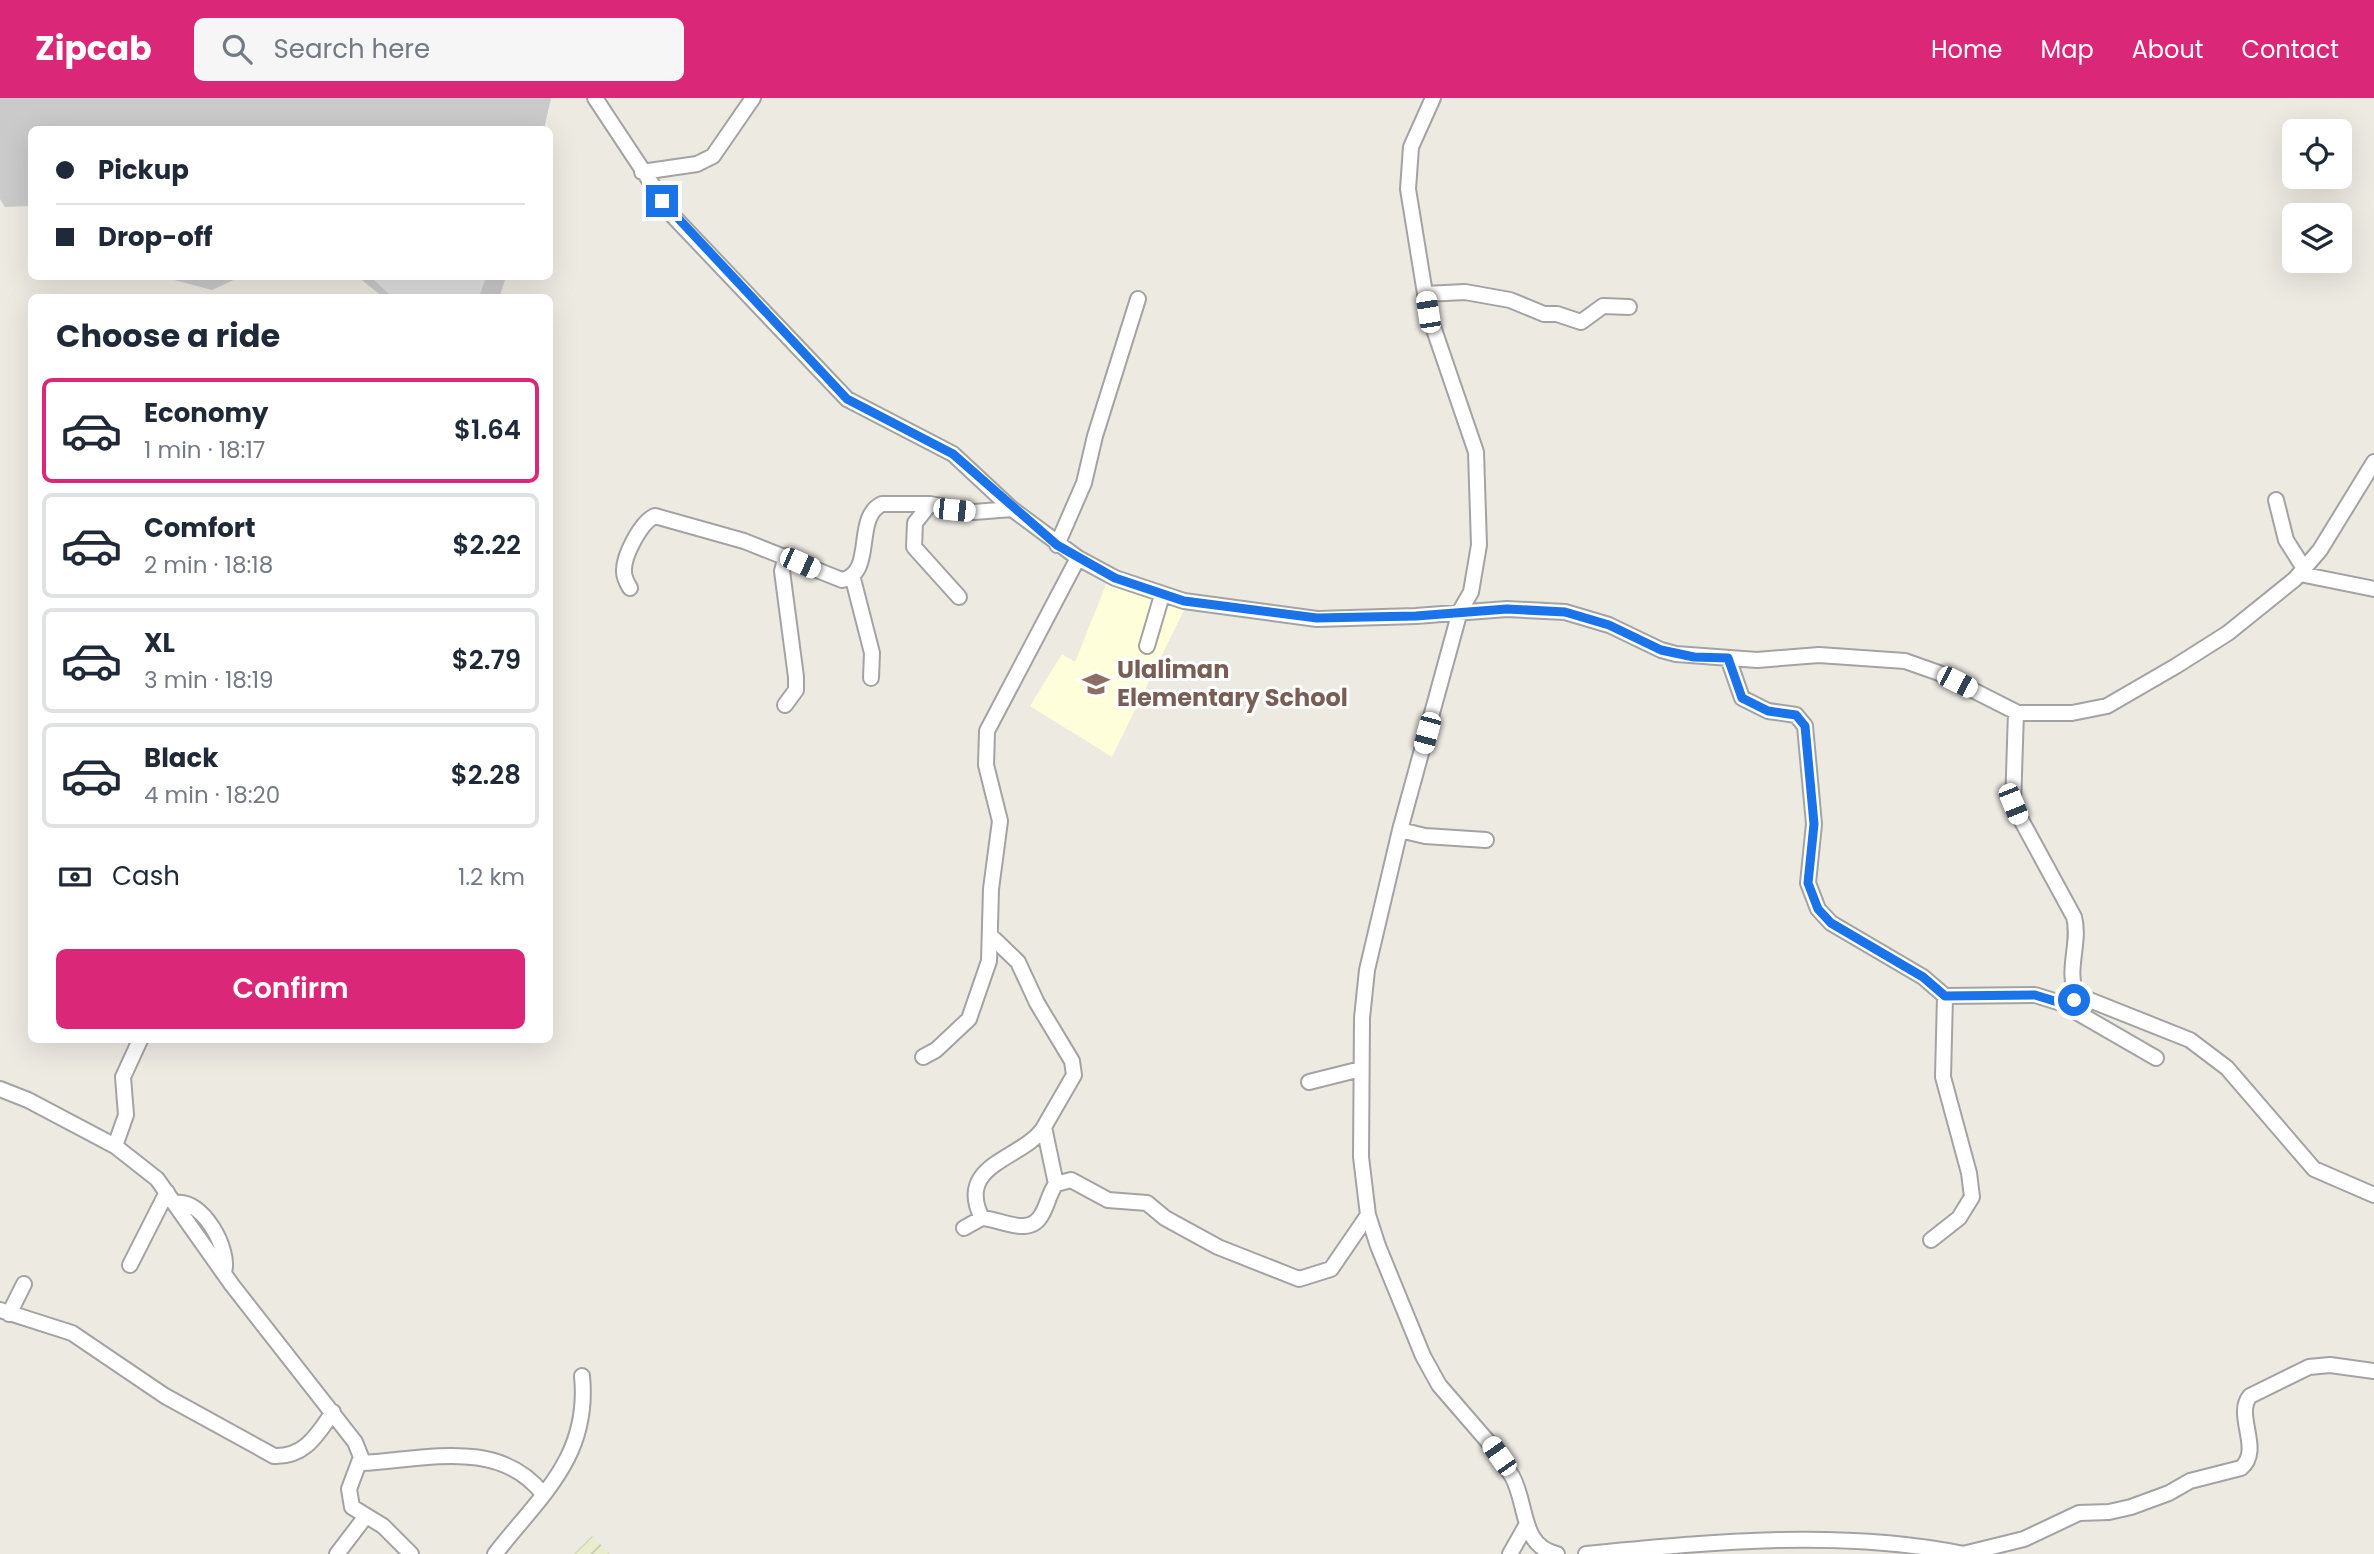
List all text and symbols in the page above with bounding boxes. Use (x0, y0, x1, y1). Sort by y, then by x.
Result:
search box (194, 18, 684, 81)
text: Zipcab (35, 25, 152, 72)
icon: search (218, 30, 256, 68)
text: Search here (274, 31, 430, 67)
text: Home (1931, 33, 2003, 66)
text: Map (2041, 33, 2094, 66)
text: About (2132, 33, 2203, 66)
text: Contact (2241, 33, 2339, 66)
map controls (2282, 119, 2352, 273)
button: locate (2282, 119, 2352, 189)
text: Pickup (98, 152, 189, 188)
route end (646, 185, 678, 217)
button: layers (2282, 203, 2352, 273)
text: Drop-off (98, 219, 213, 255)
car (1415, 290, 1442, 334)
text: Choose a ride (56, 313, 280, 358)
text: Economy (144, 395, 268, 431)
icon: car (60, 399, 123, 462)
text: $1.64 (454, 412, 521, 448)
text: 1 min · 18:17 (144, 434, 265, 466)
car (933, 497, 976, 523)
text: Comfort (144, 510, 256, 546)
icon: car (60, 514, 123, 577)
text: $2.22 (452, 527, 521, 563)
car (777, 545, 824, 581)
text: 2 min · 18:18 (144, 549, 273, 581)
text: XL (144, 625, 175, 661)
icon: car (60, 629, 123, 692)
text: $2.79 (452, 642, 521, 678)
place label: Ulaliman Elementary School (1117, 653, 1348, 714)
car (1934, 663, 1981, 701)
text: 3 min · 18:19 (144, 664, 274, 696)
school or university icon: Ulaliman Elementary School (1081, 669, 1111, 699)
car (1412, 710, 1443, 756)
text: Black (144, 740, 218, 776)
icon: car (60, 744, 123, 807)
text: $2.28 (451, 757, 521, 793)
text: 4 min · 18:20 (144, 779, 280, 811)
car (1996, 781, 2031, 827)
icon: cash (56, 858, 94, 896)
text: Cash (112, 858, 180, 894)
text: 1.2 km (458, 861, 525, 893)
button: Confirm (56, 949, 525, 1029)
route start (2058, 984, 2090, 1016)
car (1479, 1433, 1520, 1479)

